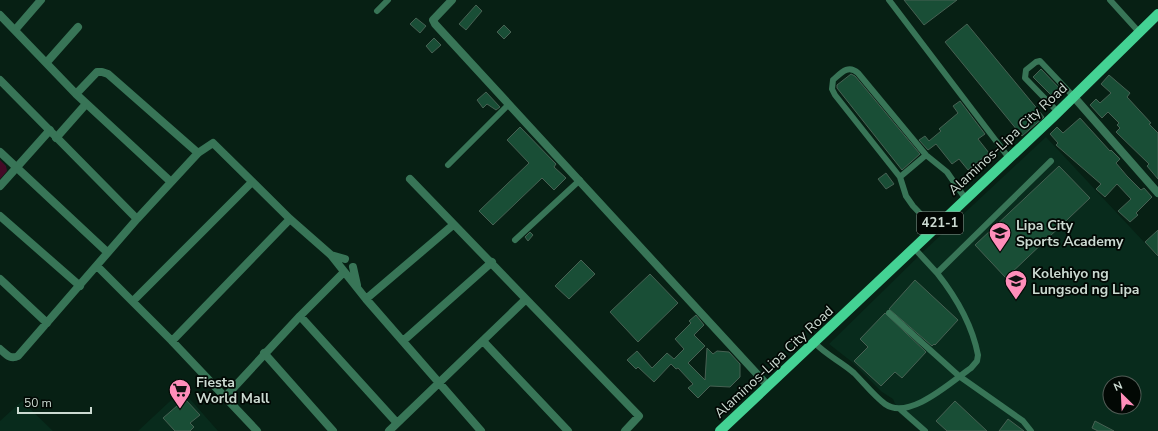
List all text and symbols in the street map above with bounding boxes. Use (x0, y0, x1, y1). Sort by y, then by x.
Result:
street label: Alaminos-Lipa City Road (944, 79, 1072, 199)
road number: 421-1 (917, 212, 963, 234)
place label: Lipa City Sports Academy (1016, 216, 1124, 251)
school or university icon: Lipa City Sports Academy (987, 220, 1013, 253)
place label: Kolehiyo ng Lungsod ng Lipa (1032, 264, 1139, 299)
school or university icon: Kolehiyo ng Lungsod ng Lipa (1003, 268, 1029, 301)
street label: Alaminos-Lipa City Road (710, 302, 838, 422)
place label: Fiesta World Mall (196, 373, 270, 408)
north arrow (1102, 375, 1142, 415)
supermarket icon: Fiesta World Mall (167, 377, 193, 410)
text: N (1111, 378, 1125, 395)
scale bar (18, 389, 91, 415)
text: 50 m (24, 395, 52, 411)

